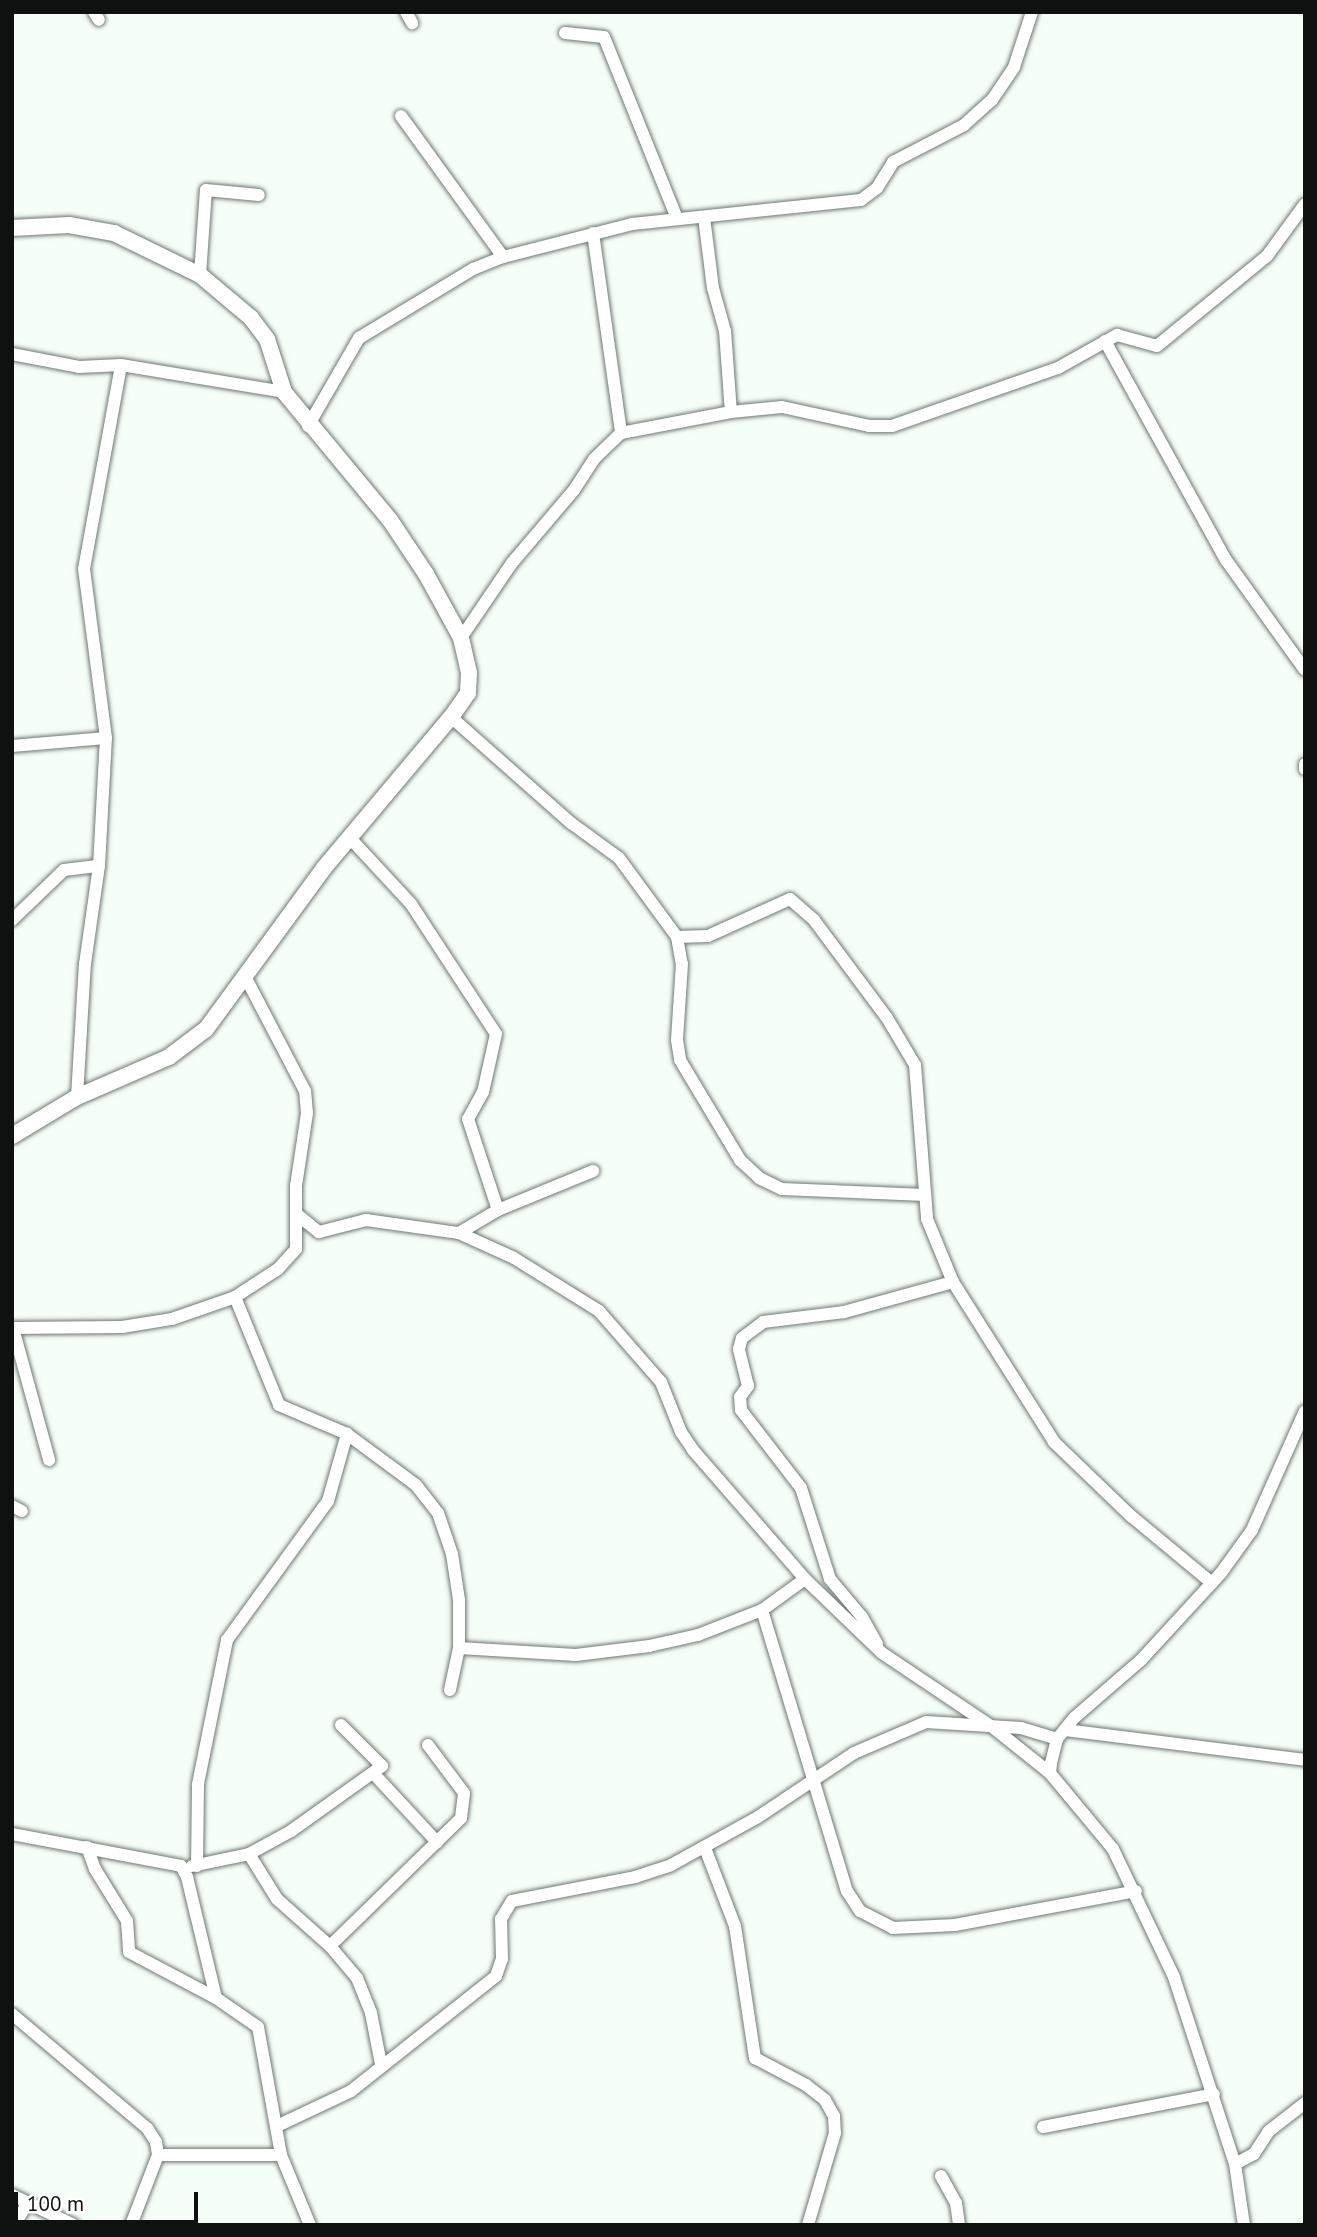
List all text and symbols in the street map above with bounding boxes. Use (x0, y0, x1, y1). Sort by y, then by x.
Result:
scale bar (18, 2178, 201, 2222)
text: 100 m (27, 2190, 84, 2217)

